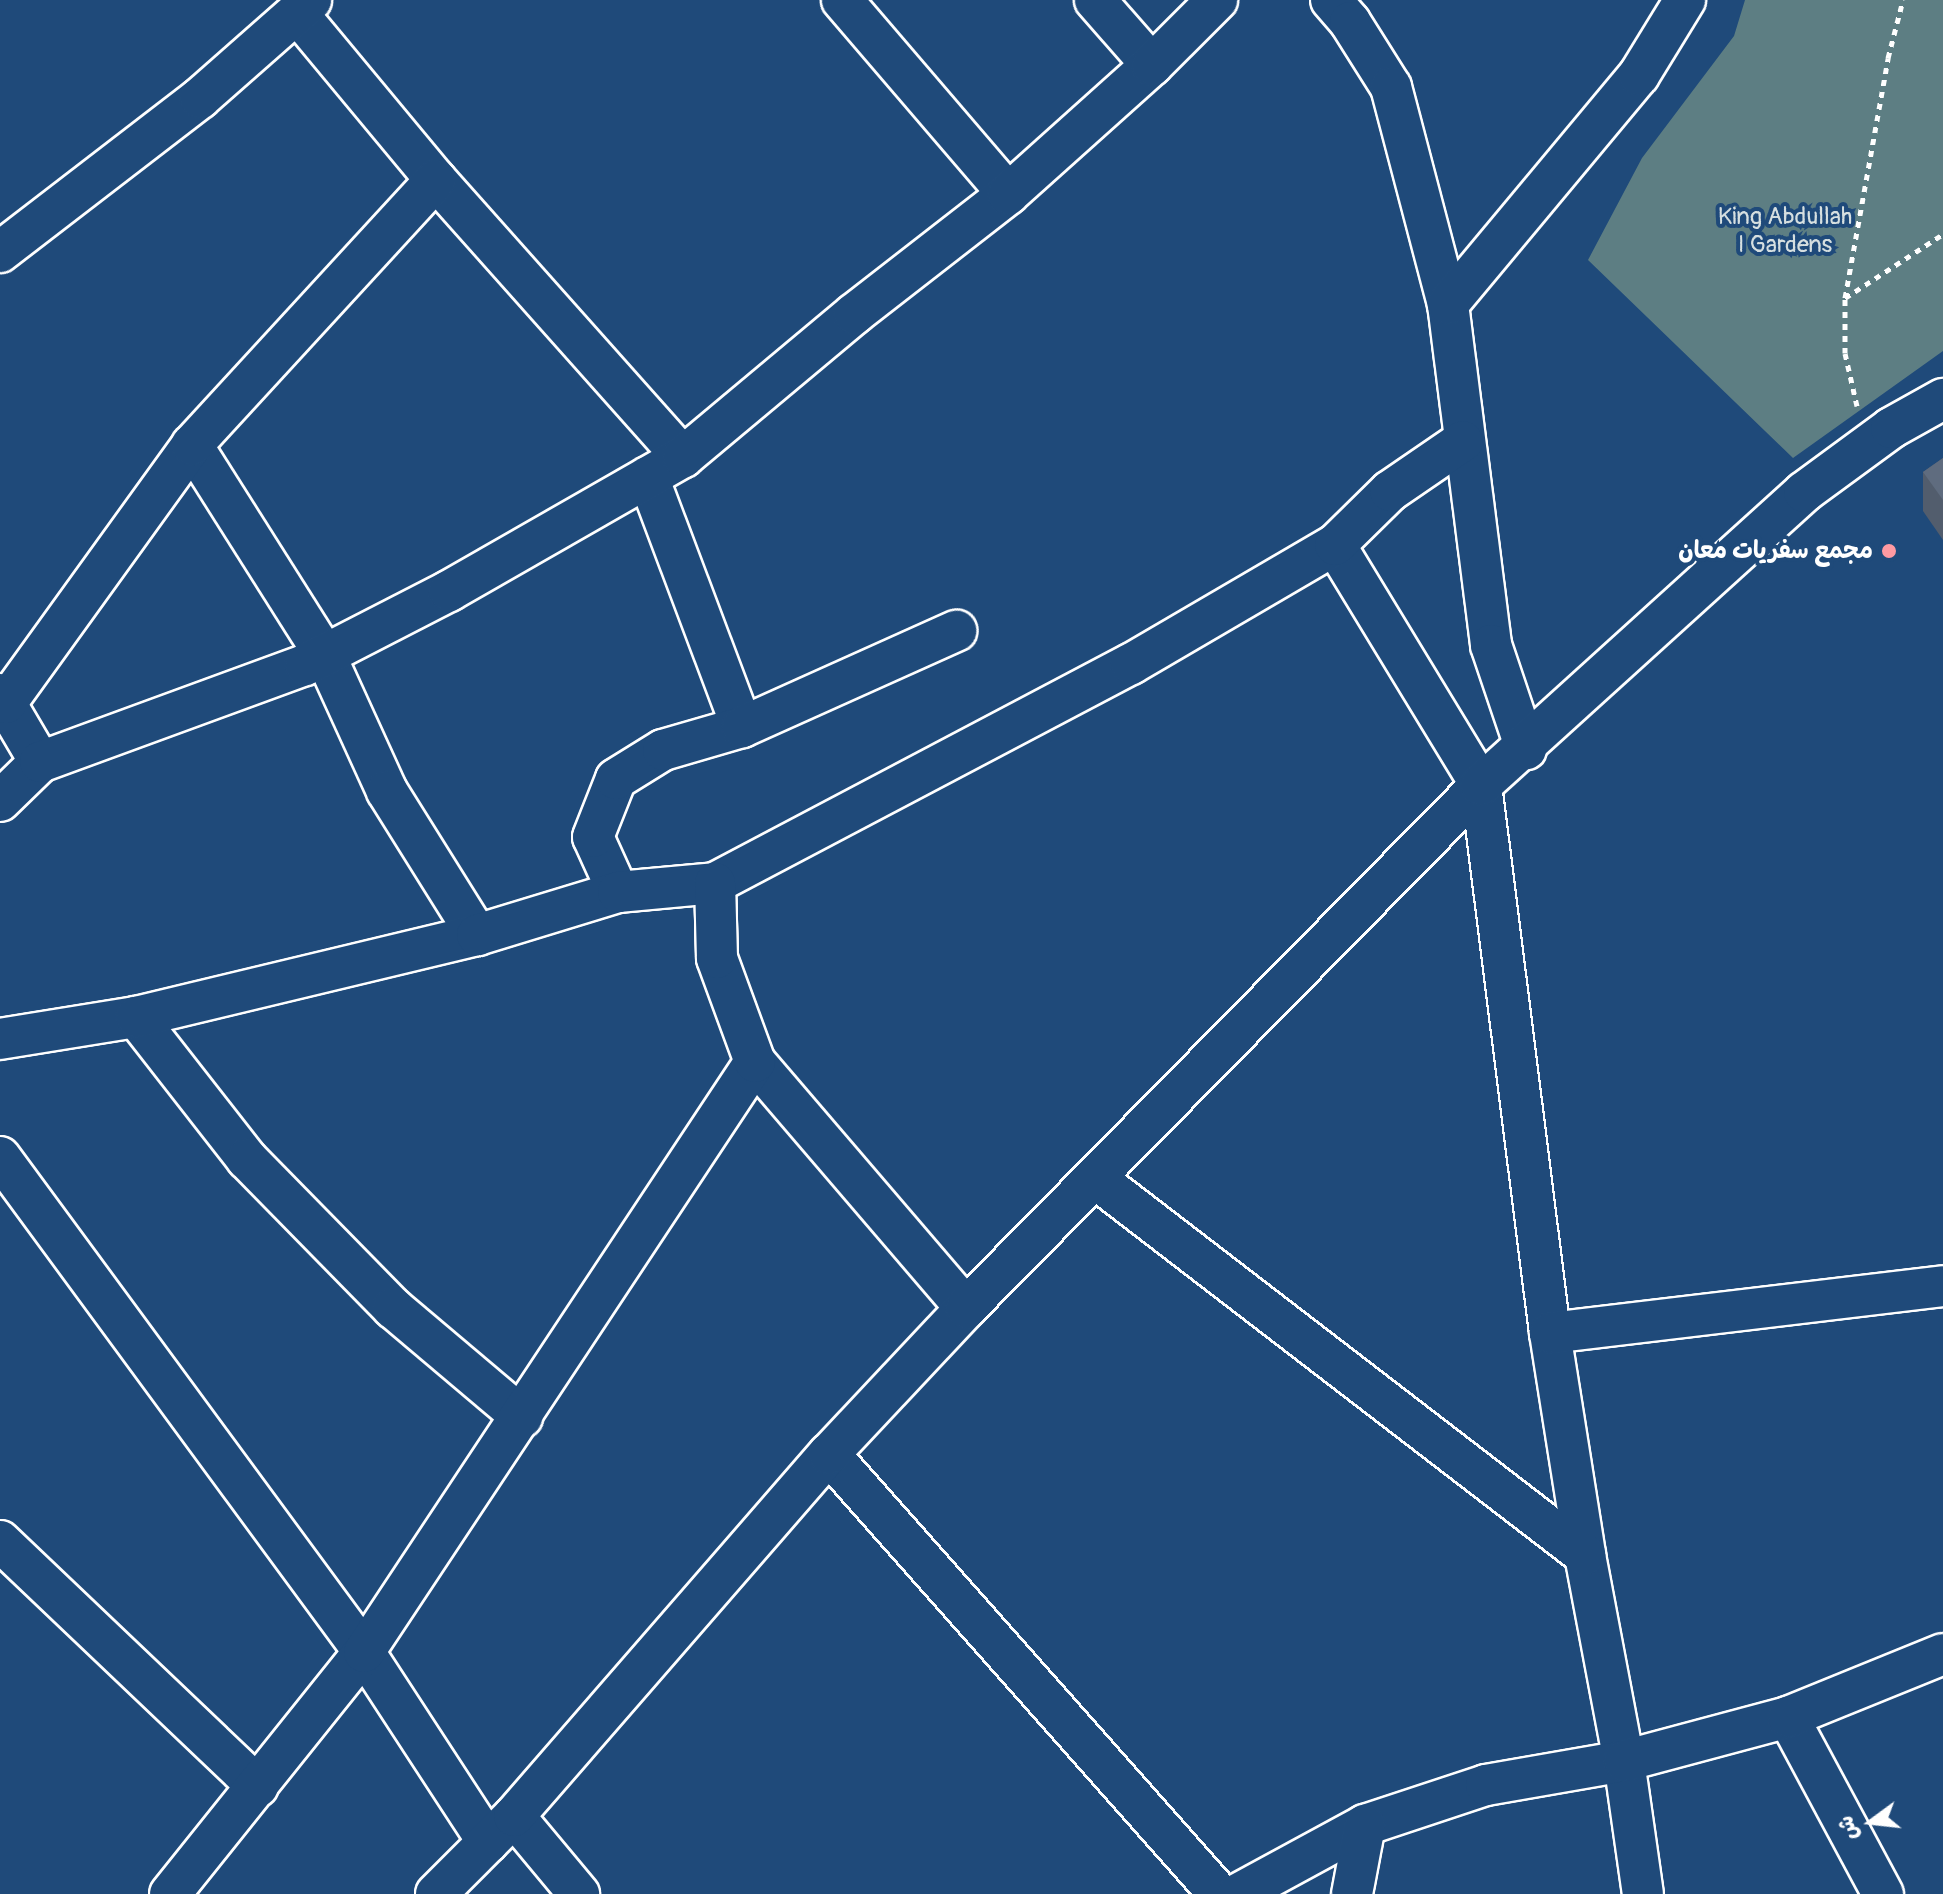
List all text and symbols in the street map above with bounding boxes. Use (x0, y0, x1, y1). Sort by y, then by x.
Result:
park label: King Abdullah I Gardens (1718, 203, 1852, 259)
place label: مجمع سفريات معان (1678, 537, 1873, 565)
marker: مجمع سفريات معان (1880, 542, 1898, 560)
north arrow (1831, 1782, 1911, 1862)
text: ش (1831, 1813, 1864, 1844)

